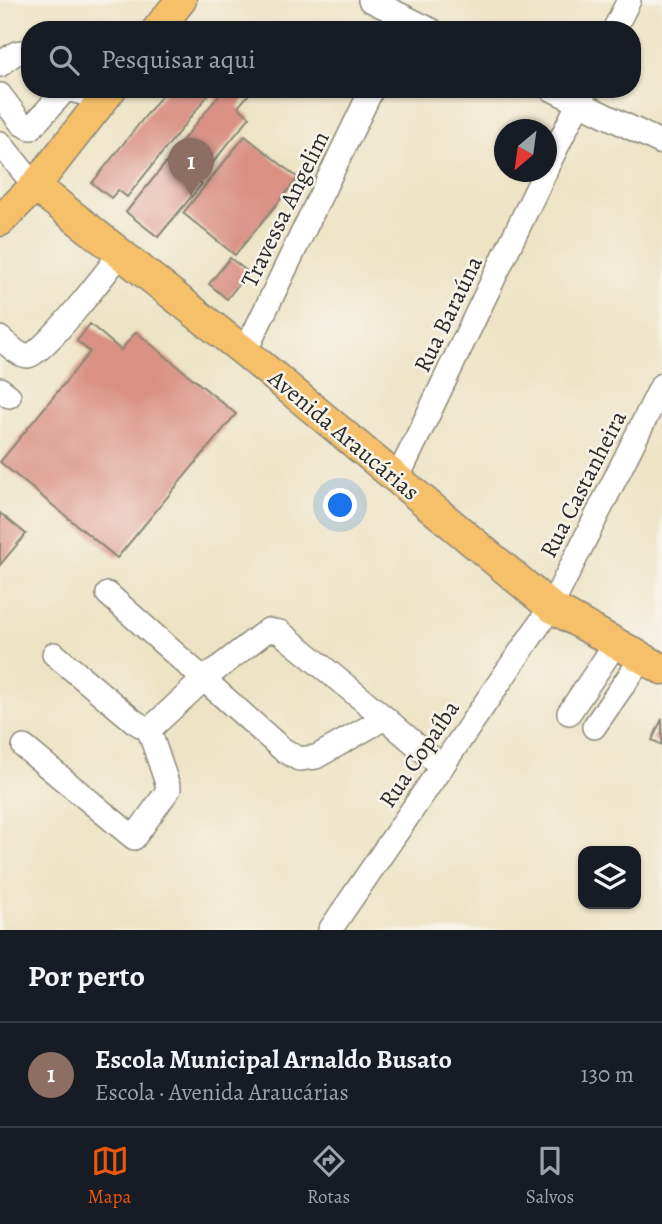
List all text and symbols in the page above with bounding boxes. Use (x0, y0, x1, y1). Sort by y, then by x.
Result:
search box (21, 21, 641, 98)
icon: search (45, 41, 83, 79)
text: Pesquisar aqui (101, 42, 256, 77)
north arrow (494, 119, 557, 182)
street label: Travessa Angelim (233, 125, 337, 293)
pin: 1 (168, 138, 214, 196)
street label: Rua Baraúna (406, 250, 490, 378)
street label: Avenida Araucárias (261, 362, 426, 508)
street label: Rua Castanheira (532, 404, 634, 563)
your location (323, 488, 357, 522)
street label: Rua Copaíba (371, 693, 467, 814)
map controls (578, 846, 641, 909)
button: layers (578, 846, 641, 909)
text: Por perto (28, 956, 145, 996)
text: Escola Municipal Arnaldo Busato (95, 1042, 452, 1077)
text: 1 (47, 1059, 55, 1090)
text: 130 m (581, 1059, 634, 1090)
text: Escola · Avenida Araucárias (95, 1077, 349, 1108)
tab: Mapa (88, 1142, 131, 1210)
tab: Rotas (307, 1142, 350, 1210)
tab: Salvos (526, 1142, 574, 1210)

